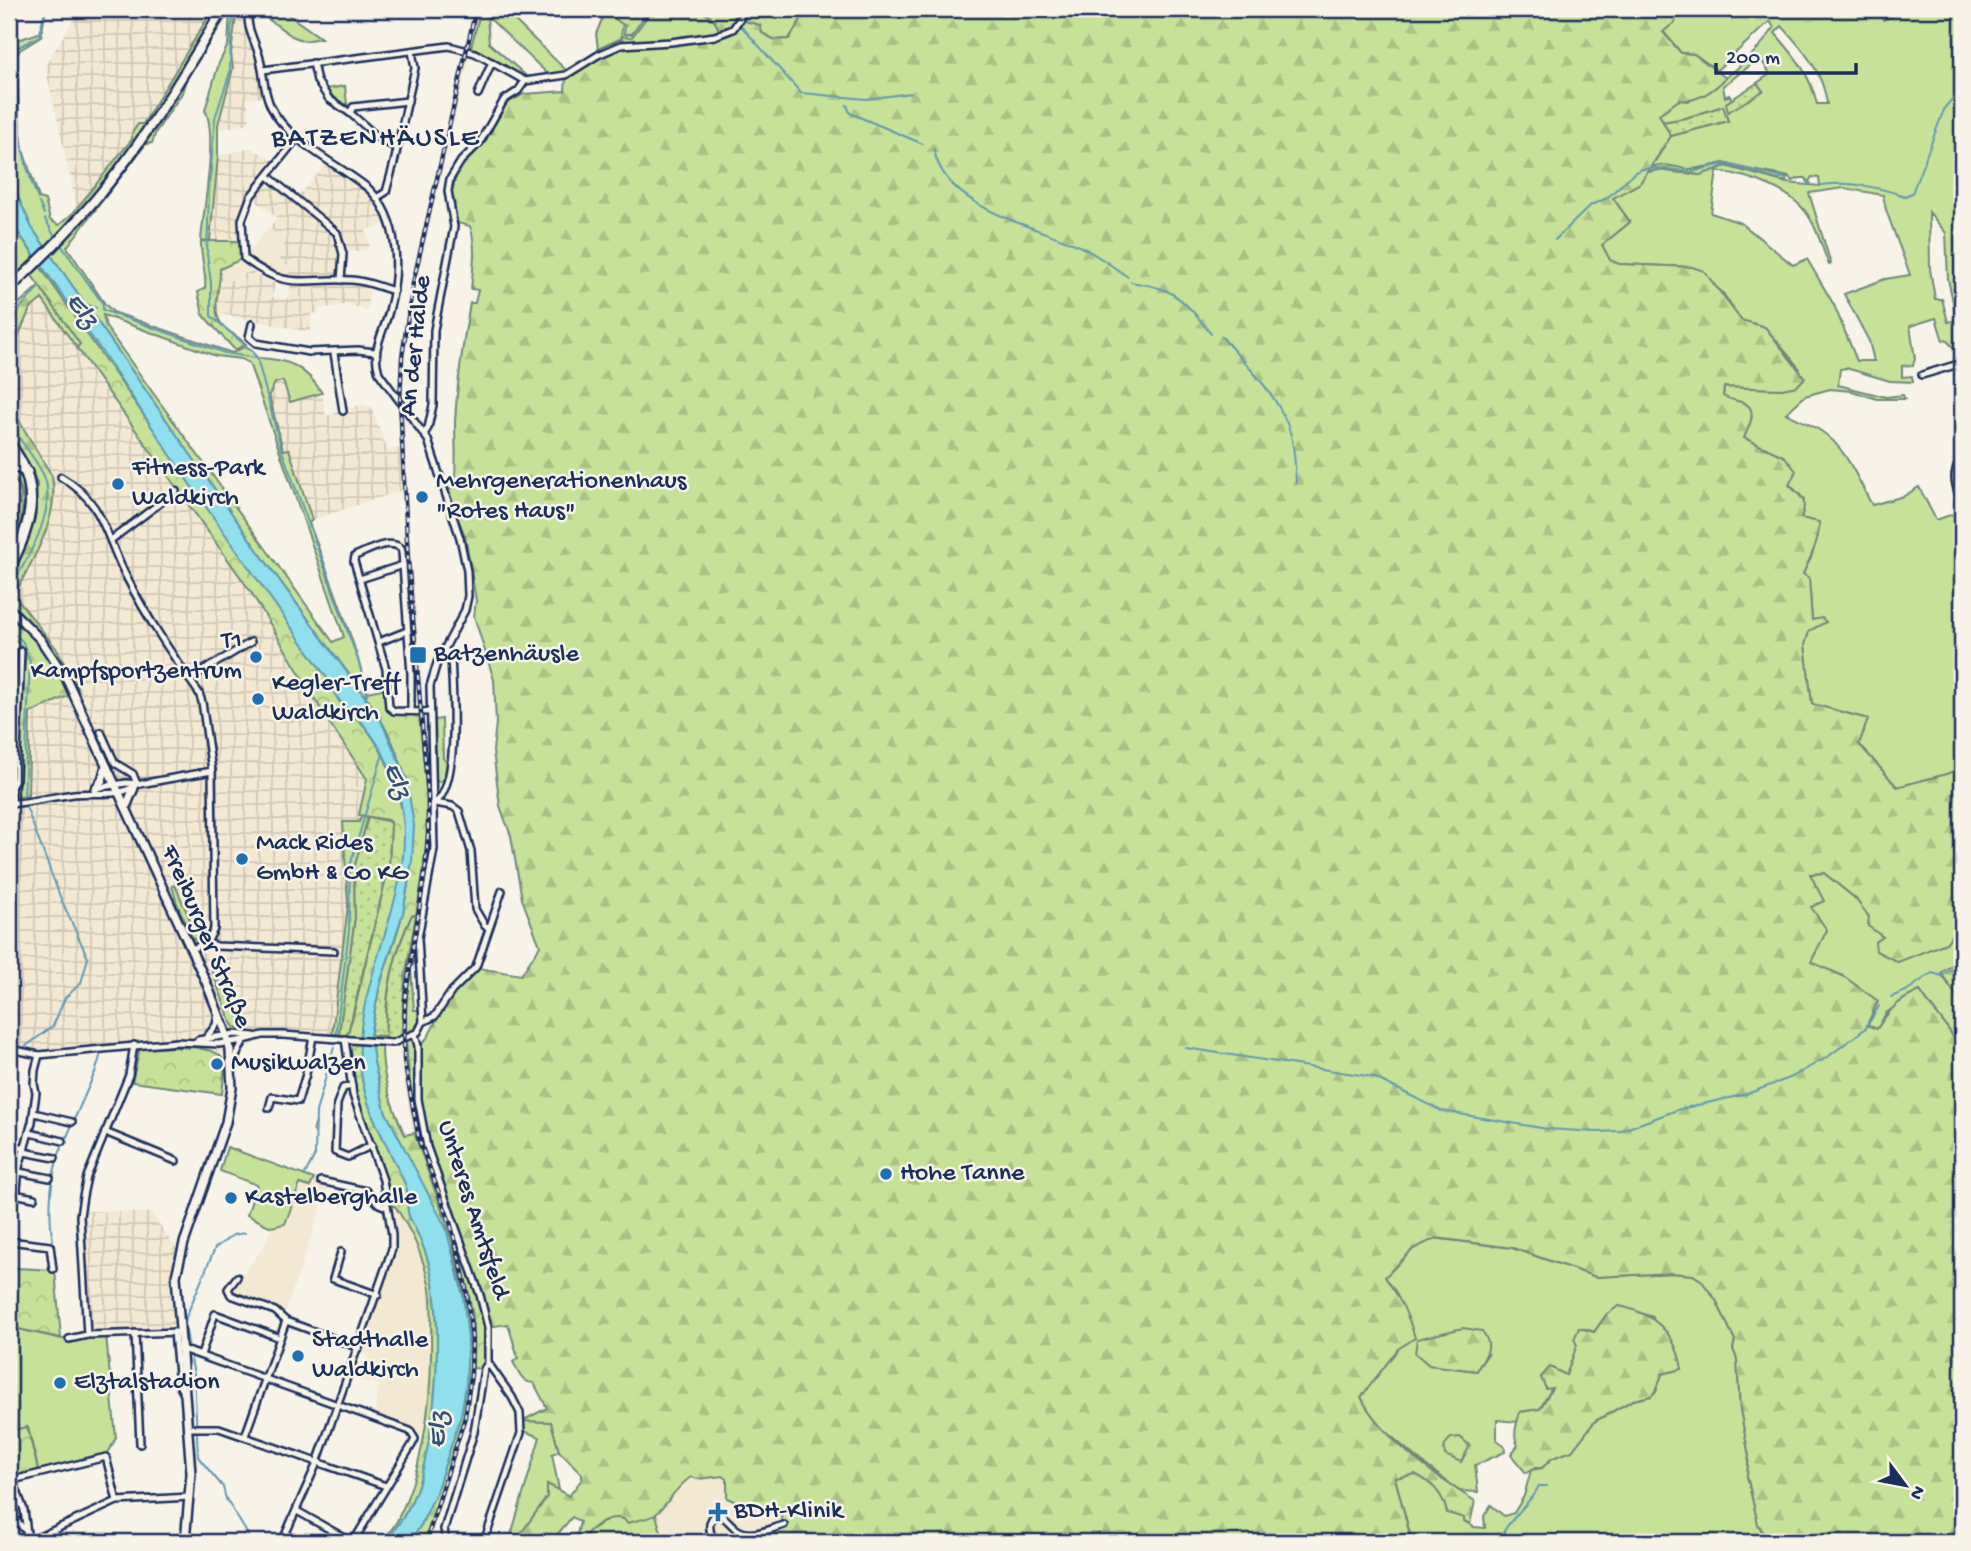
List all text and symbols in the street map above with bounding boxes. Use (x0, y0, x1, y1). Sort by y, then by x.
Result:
scale bar (1716, 32, 1856, 76)
text: 200 m (1726, 47, 1780, 72)
district label: BATZENHÄUSLE (271, 123, 480, 156)
street label: An der Halde (394, 273, 440, 418)
water label: Elz (57, 287, 106, 337)
place label: Fitness-Park Waldkirch (131, 454, 267, 515)
place label: Mehrgenerationenhaus "Rotes Haus" (436, 467, 688, 528)
marker: Fitness-Park Waldkirch (110, 476, 126, 492)
marker: Mehrgenerationenhaus "Rotes Haus" (414, 489, 430, 505)
place label: T1 Kampfsportzentrum (31, 627, 242, 688)
place label: Batzenhäusle (433, 640, 579, 671)
marker: Batzenhäusle (408, 645, 428, 665)
marker: T1 Kampfsportzentrum (248, 649, 264, 665)
place label: Kegler-Treff Waldkirch (272, 669, 402, 730)
marker: Kegler-Treff Waldkirch (250, 691, 266, 707)
water label: Elz (374, 758, 418, 805)
place label: Mack Rides GmbH & Co KG (256, 829, 410, 890)
street label: Freiburger Straße (152, 840, 258, 1034)
marker: Mack Rides GmbH & Co KG (234, 851, 250, 867)
place label: Musikwalzen (231, 1049, 366, 1080)
marker: Musikwalzen (209, 1056, 225, 1072)
street label: Unteres Amtsfeld (429, 1117, 516, 1305)
place label: Hohe Tanne (900, 1159, 1025, 1190)
marker: Hohe Tanne (878, 1166, 894, 1182)
place label: Kastelberghalle (245, 1183, 418, 1214)
marker: Kastelberghalle (223, 1190, 239, 1206)
place label: Stadthalle Waldkirch (312, 1326, 429, 1387)
marker: Stadthalle Waldkirch (290, 1348, 306, 1364)
place label: Elztalstadion (74, 1368, 220, 1399)
marker: Elztalstadion (52, 1375, 68, 1391)
water label: Elz (421, 1409, 457, 1449)
north arrow (1870, 1450, 1940, 1520)
text: N (1903, 1481, 1929, 1504)
place label: BDH-Klinik (733, 1497, 845, 1528)
marker: BDH-Klinik (708, 1502, 728, 1522)

